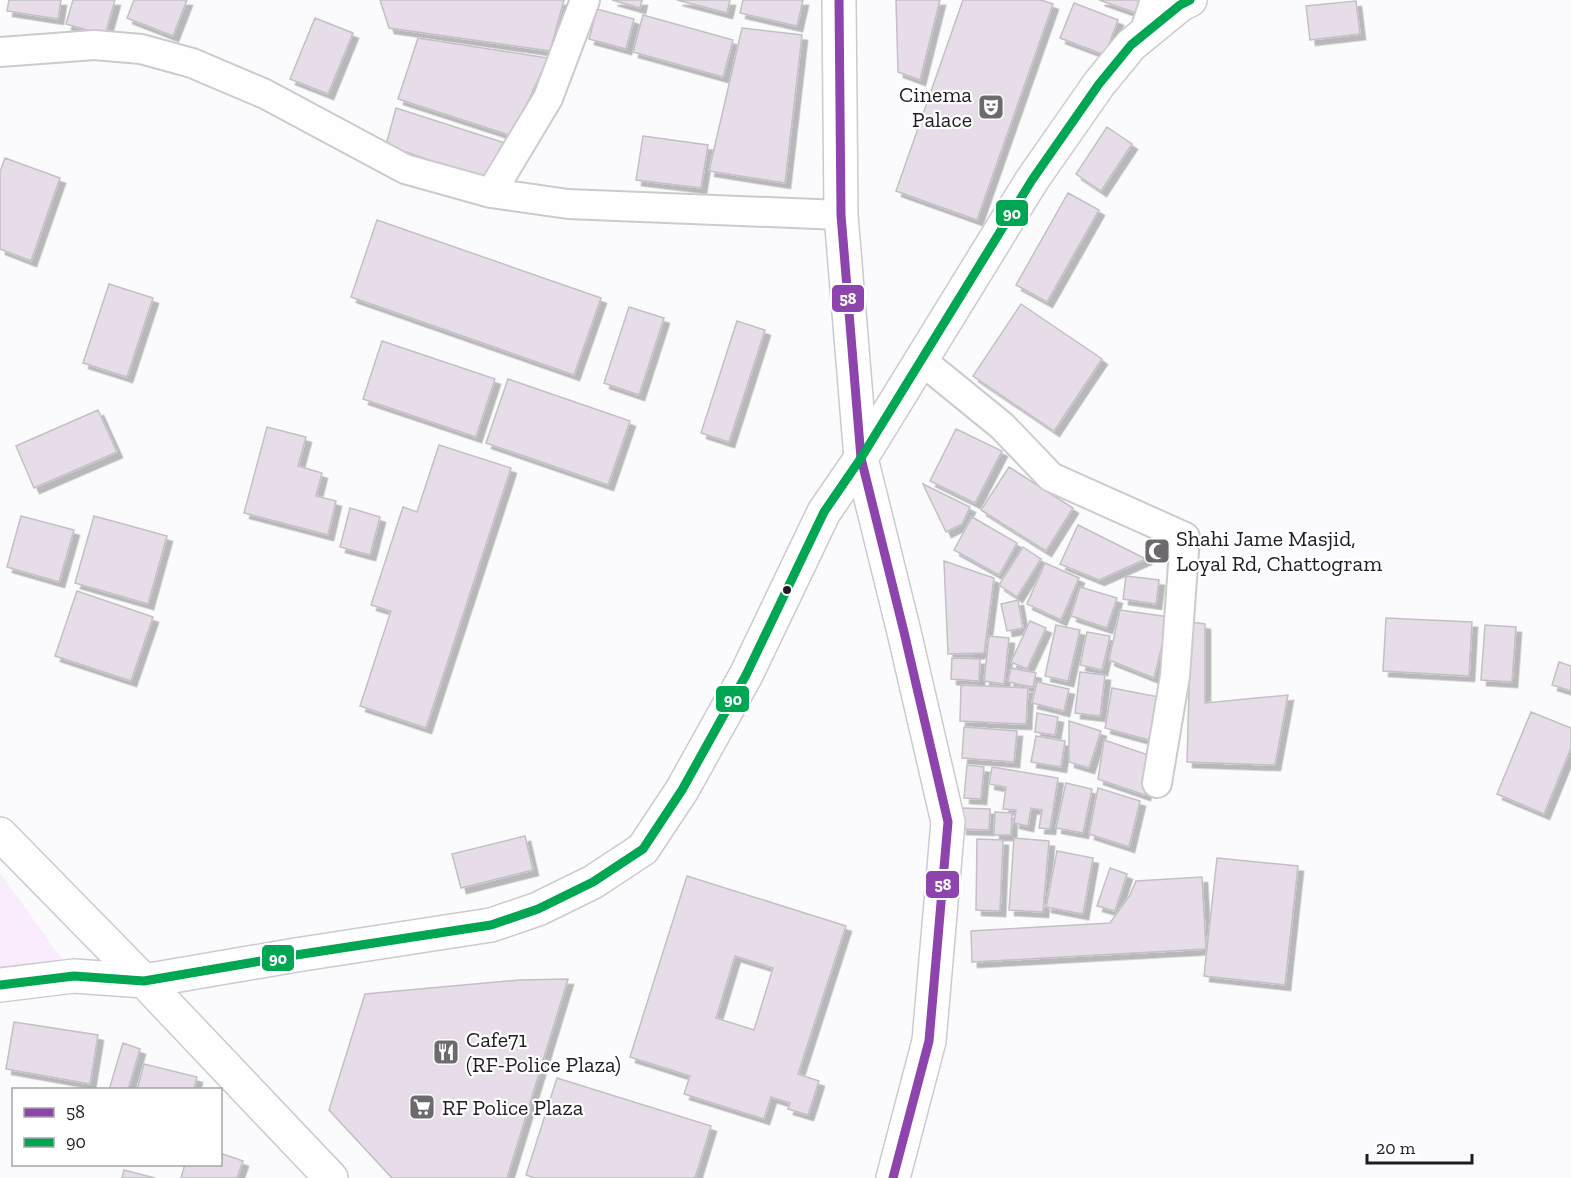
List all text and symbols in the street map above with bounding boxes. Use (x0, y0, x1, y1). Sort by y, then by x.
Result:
place label: Cinema Palace (899, 81, 972, 133)
theatre icon: Cinema Palace (976, 92, 1006, 122)
line badge: 90 (995, 199, 1029, 227)
text: 90 (1003, 204, 1021, 223)
line badge: 58 (831, 284, 865, 313)
text: 58 (840, 289, 857, 308)
place label: Shahi Jame Masjid, Loyal Rd, Chattogram (1176, 525, 1382, 577)
mosque icon: Shahi Jame Masjid, Loyal Rd, Chattogram (1142, 536, 1172, 566)
unlabelled marker (781, 584, 793, 596)
line badge: 90 (715, 685, 750, 713)
text: 90 (724, 690, 742, 709)
line badge: 58 (925, 870, 960, 899)
text: 58 (935, 875, 952, 894)
line badge: 90 (261, 944, 295, 972)
text: 90 (269, 949, 287, 968)
place label: Cafe71 (RF-Police Plaza) (466, 1026, 621, 1078)
restaurant icon: Cafe71 (RF-Police Plaza) (431, 1037, 461, 1067)
legend (12, 1088, 222, 1166)
supermarket icon: RF Police Plaza (407, 1092, 437, 1122)
place label: RF Police Plaza (442, 1094, 584, 1121)
text: 58 (66, 1101, 85, 1123)
scale bar (1367, 1127, 1472, 1165)
text: 90 (66, 1131, 86, 1153)
text: 20 m (1376, 1137, 1416, 1159)

